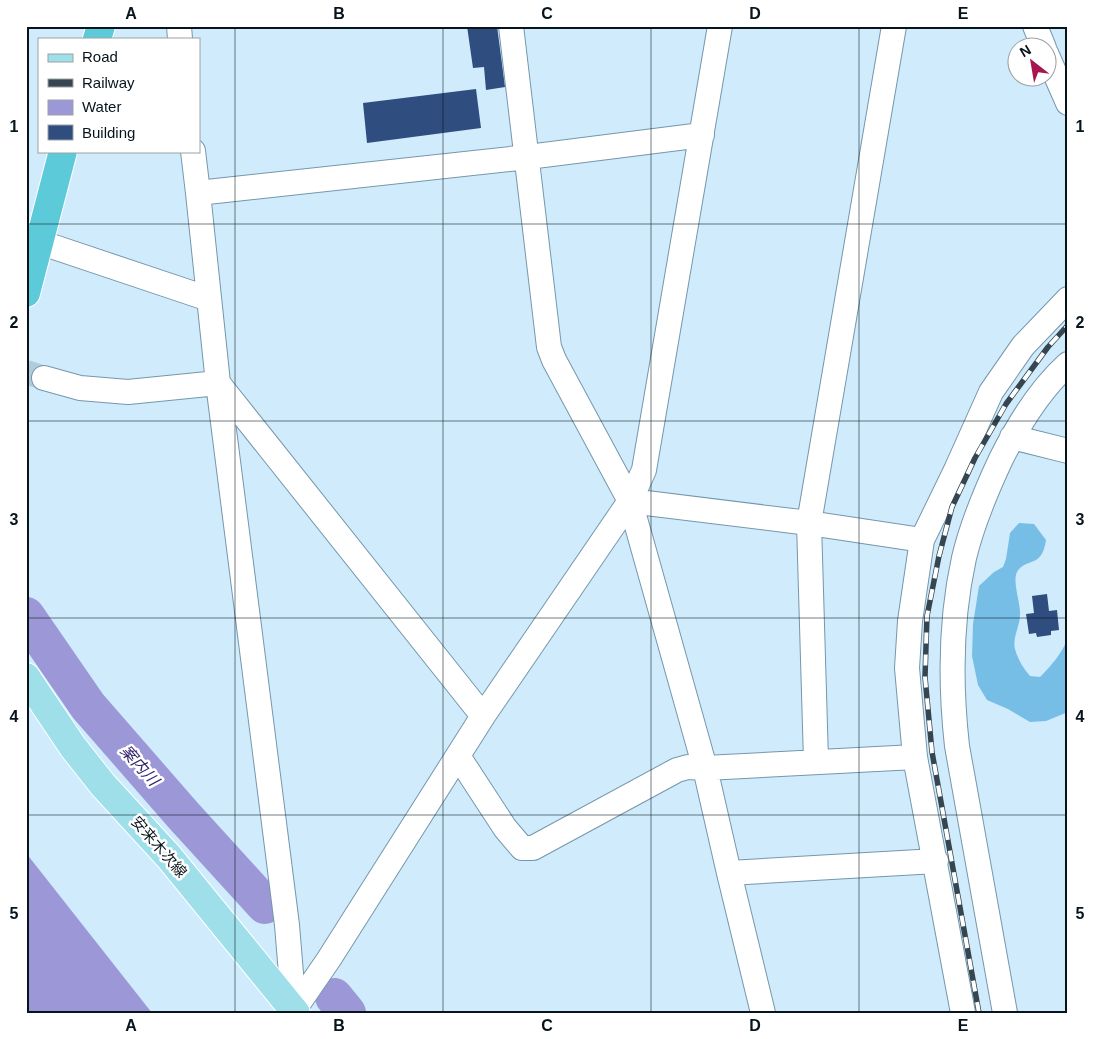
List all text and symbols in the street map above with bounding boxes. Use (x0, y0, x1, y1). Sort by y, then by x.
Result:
text: A (125, 5, 137, 22)
text: B (333, 5, 345, 22)
text: C (541, 5, 553, 22)
text: D (749, 5, 761, 22)
text: E (958, 5, 969, 22)
legend (38, 38, 200, 152)
north arrow (1006, 38, 1056, 88)
text: N (1017, 41, 1034, 60)
text: Road (82, 48, 118, 65)
text: Railway (82, 74, 135, 91)
text: Water (82, 98, 121, 115)
text: 1 (10, 118, 19, 135)
text: 1 (1076, 118, 1085, 135)
text: Building (82, 124, 135, 141)
text: 2 (10, 314, 19, 331)
text: 2 (1076, 314, 1085, 331)
text: 3 (10, 511, 19, 528)
text: 3 (1076, 511, 1085, 528)
text: 4 (10, 708, 19, 725)
text: 4 (1076, 708, 1085, 725)
water label: 案内川 (117, 742, 163, 790)
street label: 安来木次線 (128, 813, 190, 881)
text: 5 (10, 905, 19, 922)
text: 5 (1076, 905, 1085, 922)
text: A (125, 1017, 137, 1034)
text: B (333, 1017, 345, 1034)
text: C (541, 1017, 553, 1034)
text: D (749, 1017, 761, 1034)
text: E (958, 1017, 969, 1034)

